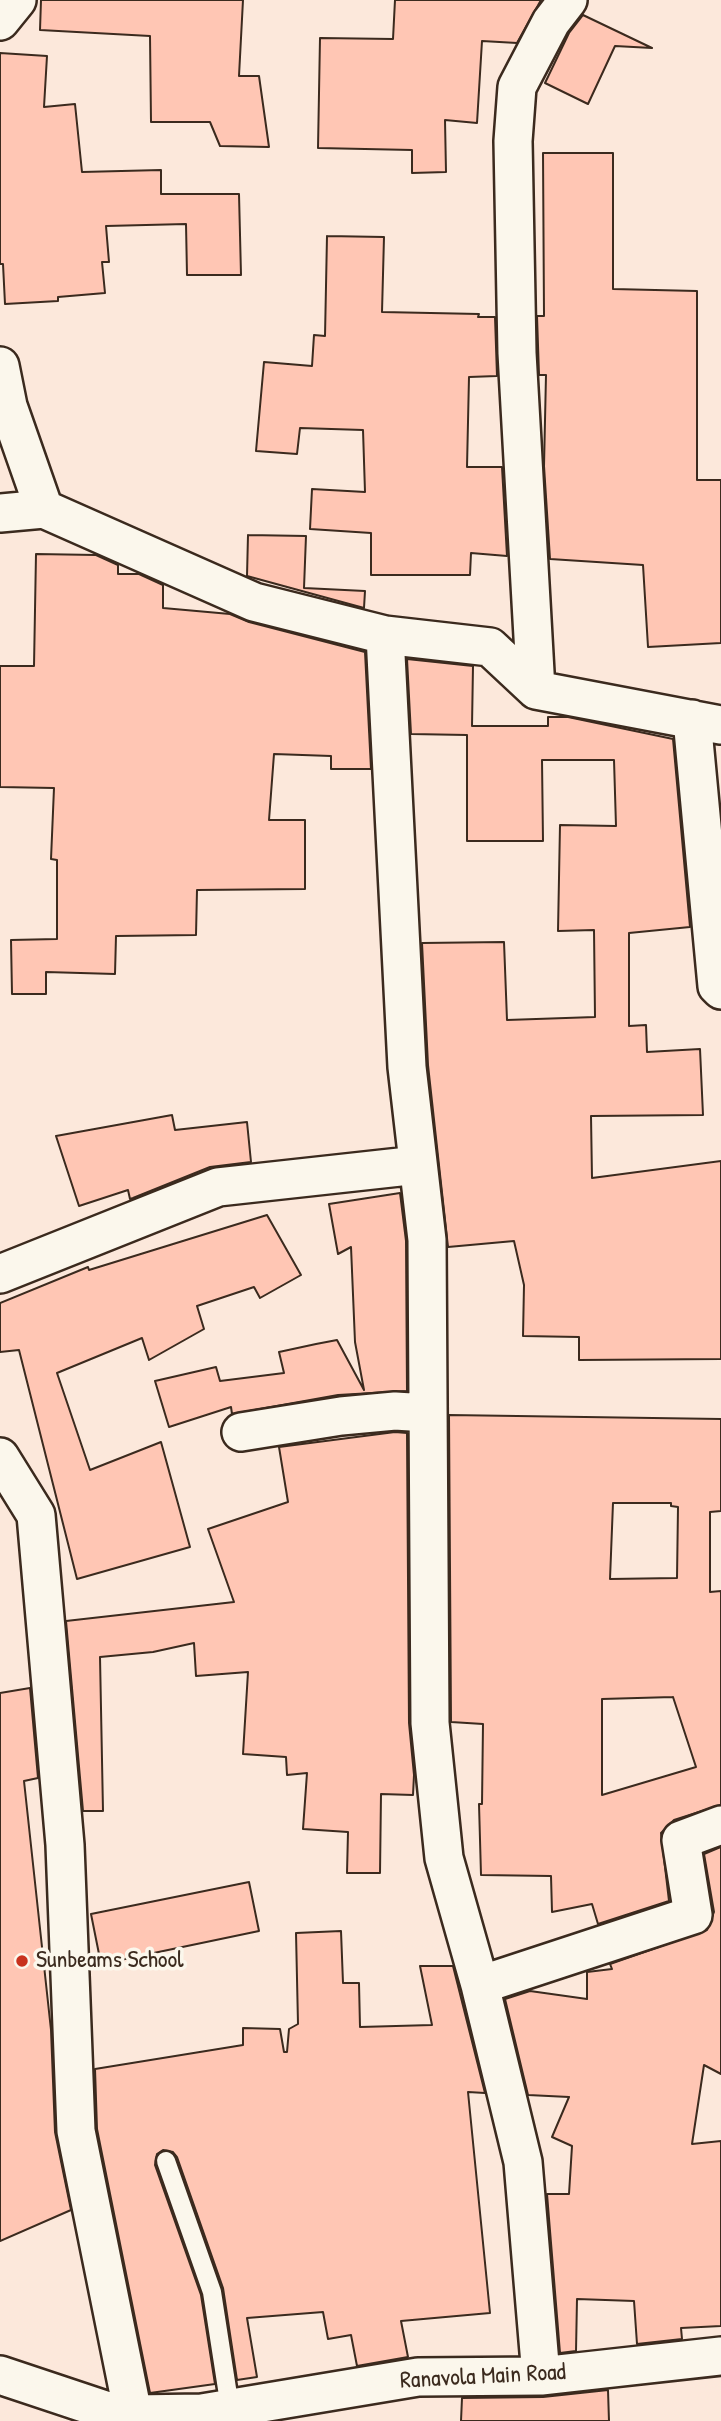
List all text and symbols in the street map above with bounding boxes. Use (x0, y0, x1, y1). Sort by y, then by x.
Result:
place label: Sunbeams School (36, 1947, 184, 1975)
marker: Sunbeams School (14, 1953, 30, 1969)
street label: Ranavola Main Road (399, 2358, 567, 2396)

